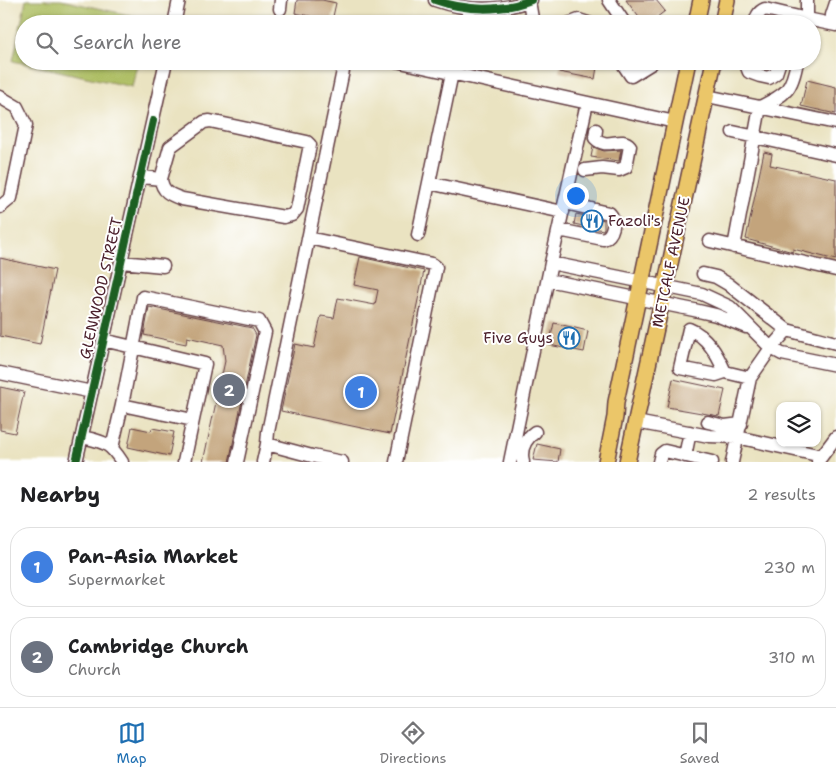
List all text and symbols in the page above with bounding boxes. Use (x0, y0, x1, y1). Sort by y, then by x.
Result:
search box (15, 15, 821, 70)
icon: search (33, 29, 61, 57)
text: Search here (73, 30, 182, 55)
your location (563, 183, 589, 209)
street label: METCALF AVENUE (647, 195, 695, 329)
restaurant icon: Fazoli's (580, 209, 604, 233)
place label: Fazoli's (608, 211, 661, 231)
street label: GLENWOOD STREET (75, 215, 127, 361)
restaurant icon: Five Guys (557, 326, 581, 350)
place label: Five Guys (483, 328, 553, 348)
pin: 2 (213, 371, 245, 409)
pin: 1 (345, 373, 377, 411)
map controls (776, 402, 821, 447)
button: layers (776, 402, 821, 447)
text: Nearby (20, 481, 100, 509)
text: 2 results (747, 484, 816, 505)
text: Pan-Asia Market (68, 544, 238, 569)
text: 1 (33, 557, 41, 578)
text: 230 m (763, 557, 815, 578)
text: Supermarket (68, 569, 165, 590)
text: Cambridge Church (68, 634, 249, 659)
text: 2 (31, 647, 43, 668)
text: 310 m (768, 647, 815, 668)
text: Church (68, 659, 121, 680)
tab: Map (117, 719, 147, 767)
tab: Directions (380, 719, 446, 767)
tab: Saved (680, 719, 719, 767)

